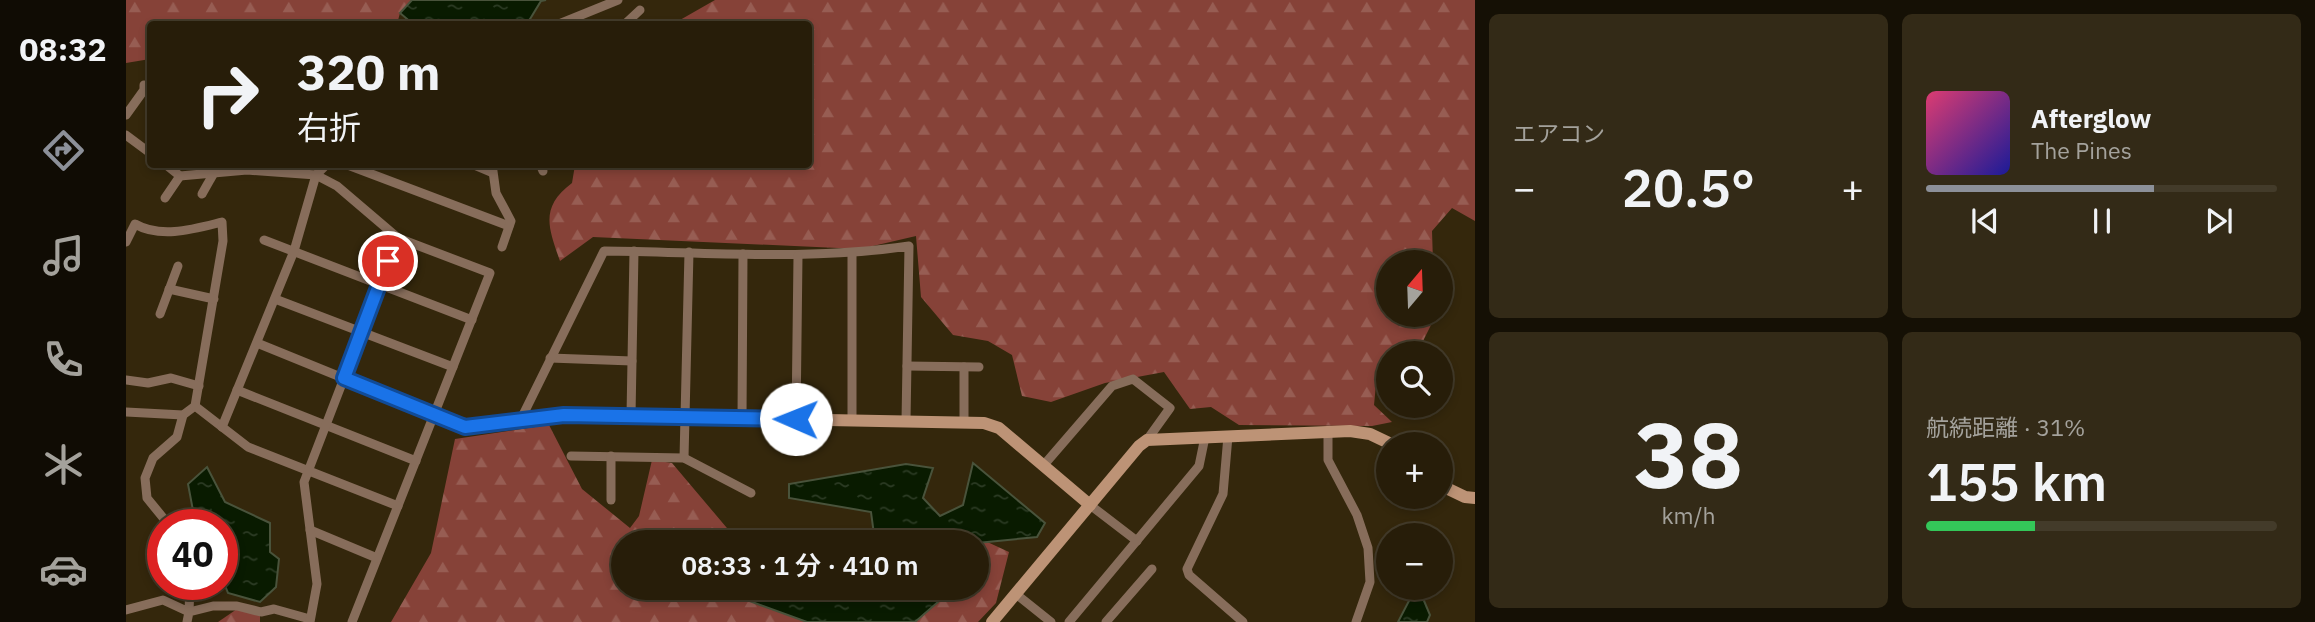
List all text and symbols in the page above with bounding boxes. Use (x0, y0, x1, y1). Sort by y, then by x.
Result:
text: 08:32 (19, 28, 107, 70)
text: 320 m (297, 40, 441, 103)
icon: right (182, 49, 273, 140)
text: Afterglow (2031, 101, 2151, 135)
text: 右折 (297, 106, 361, 148)
text: エアコン (1513, 118, 1605, 148)
icon: directions (39, 126, 88, 175)
text: The Pines (2031, 135, 2132, 165)
text: 20.5° (1622, 154, 1755, 221)
text: − (1513, 163, 1536, 212)
text: + (1841, 163, 1864, 212)
icon: previous (1966, 202, 2004, 240)
icon: pause (2083, 202, 2121, 240)
icon: next (2200, 202, 2238, 240)
icon: music (39, 231, 88, 280)
pin (358, 231, 418, 291)
icon: arrive (369, 242, 407, 280)
north arrow (1376, 250, 1452, 327)
map controls (1376, 250, 1453, 600)
icon: phone (39, 335, 88, 384)
button: search (1376, 341, 1453, 418)
position arrow (759, 382, 833, 456)
text: 38 (1634, 395, 1743, 513)
text: 航続距離 · 31% (1926, 412, 2085, 442)
button: + (1376, 432, 1453, 509)
icon: climate (39, 440, 88, 489)
text: 155 km (1926, 448, 2107, 515)
text: km/h (1661, 500, 1716, 530)
speed limit sign: 40 (147, 509, 238, 600)
button: − (1376, 523, 1453, 600)
icon: car (39, 545, 88, 594)
text: 08:33 · 1 分 · 410 m (681, 548, 919, 582)

